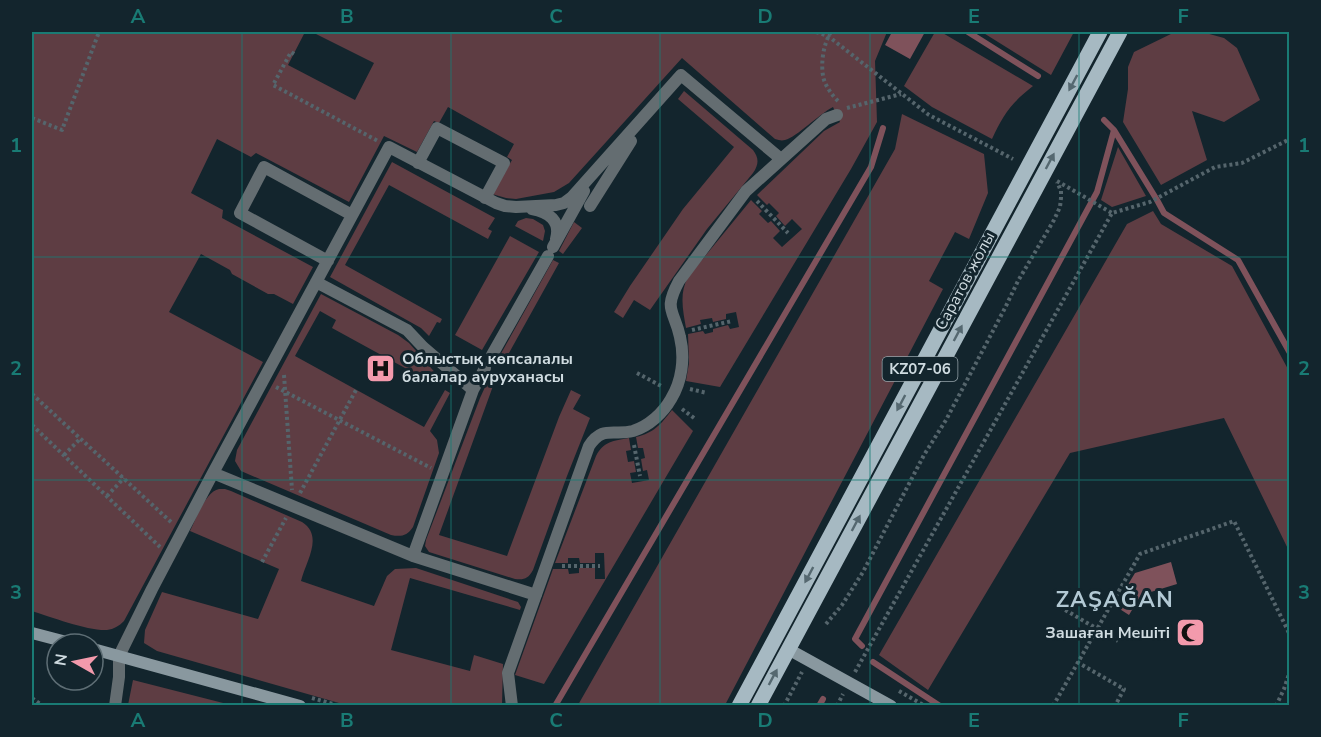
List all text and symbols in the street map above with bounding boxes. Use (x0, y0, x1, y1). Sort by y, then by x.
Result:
text: A (131, 3, 146, 30)
text: B (340, 3, 354, 30)
text: C (549, 3, 563, 30)
text: D (757, 3, 773, 30)
text: E (968, 3, 980, 30)
text: F (1177, 3, 1189, 30)
one-way arrow (1068, 75, 1078, 92)
text: 1 (10, 132, 22, 159)
text: 1 (1298, 132, 1310, 159)
one-way arrow (1045, 152, 1055, 169)
street label: Саратов жолы (930, 228, 1000, 334)
one-way arrow (953, 324, 963, 341)
place label: Облыстық көпсалалы балалар ауруханасы (402, 348, 573, 388)
hospital icon: Облыстық көпсалалы балалар ауруханасы (365, 352, 397, 384)
text: 2 (10, 355, 22, 382)
text: 2 (1298, 355, 1310, 382)
road number: KZ07-06 (882, 357, 958, 381)
one-way arrow (896, 395, 906, 412)
one-way arrow (851, 514, 861, 531)
one-way arrow (804, 567, 814, 584)
text: 3 (10, 579, 22, 606)
text: 3 (1298, 579, 1310, 606)
district label: ZAŞAĞAN (1056, 585, 1174, 615)
mosque icon: Зашаған Мешіті (1175, 617, 1207, 649)
place label: Зашаған Мешіті (1046, 622, 1170, 644)
north arrow (45, 632, 105, 692)
text: N (49, 652, 73, 667)
one-way arrow (768, 668, 778, 685)
text: A (131, 707, 146, 734)
text: B (340, 707, 354, 734)
text: C (549, 707, 563, 734)
text: D (757, 707, 773, 734)
text: E (968, 707, 980, 734)
text: F (1177, 707, 1189, 734)

